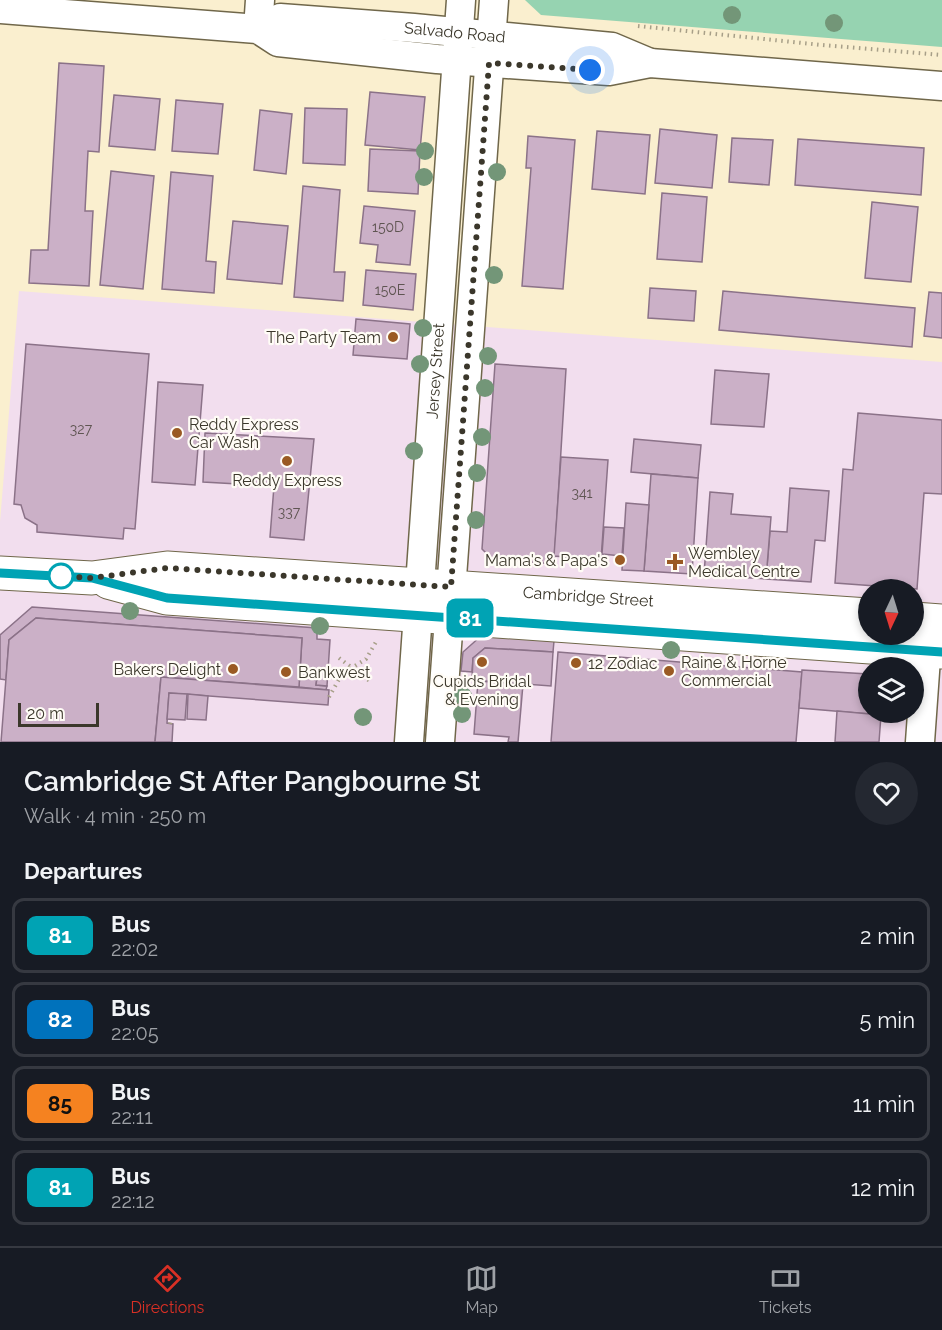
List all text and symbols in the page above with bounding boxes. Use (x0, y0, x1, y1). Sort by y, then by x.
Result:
street label: Salvado Road (404, 18, 506, 46)
your location (575, 55, 605, 85)
house number: 150D (372, 219, 404, 235)
house number: 150E (375, 282, 405, 298)
street label: Jersey Street (422, 322, 448, 420)
place label: The Party Team (266, 328, 381, 347)
marker: The Party Team (386, 330, 400, 344)
place label: Reddy Express Car Wash (189, 415, 299, 452)
house number: 327 (70, 421, 93, 437)
marker: Reddy Express Car Wash (170, 426, 184, 440)
marker: Reddy Express (280, 454, 294, 468)
place label: Reddy Express (232, 471, 342, 490)
house number: 341 (571, 485, 593, 501)
house number: 337 (278, 504, 301, 520)
place label: Wembley Medical Centre (688, 544, 800, 581)
place label: Mama's & Papa's (485, 551, 608, 570)
marker: Mama's & Papa's (613, 553, 627, 567)
marker: Wembley Medical Centre (666, 553, 684, 571)
unlabelled marker (48, 563, 74, 589)
north arrow (858, 579, 924, 645)
map controls (858, 579, 924, 723)
street label: Cambridge Street (522, 582, 655, 610)
line badge: 81 (443, 598, 497, 638)
text: 81 (458, 606, 482, 631)
place label: Raine & Horne Commercial (681, 653, 787, 690)
place label: 12 Zodiac (588, 654, 658, 673)
marker: Cupids Bridal & Evening (475, 655, 489, 669)
marker: 12 Zodiac (569, 656, 583, 670)
button: layers (858, 657, 924, 723)
place label: Bakers Delight (114, 660, 222, 679)
marker: Bakers Delight (226, 662, 240, 676)
place label: Bankwest (298, 663, 371, 682)
marker: Raine & Horne Commercial (662, 664, 676, 678)
marker: Bankwest (279, 665, 293, 679)
place label: Cupids Bridal & Evening (433, 672, 532, 709)
scale bar (18, 700, 99, 728)
text: 20 m (27, 704, 64, 723)
button: heart (855, 762, 918, 825)
text: Cambridge St After Pangbourne St (24, 765, 481, 798)
text: Walk · 4 min · 250 m (24, 804, 206, 828)
text: Departures (24, 858, 142, 884)
text: Bus (111, 911, 150, 937)
text: 81 (48, 923, 72, 948)
text: 2 min (860, 923, 915, 949)
text: 22:02 (111, 937, 158, 961)
text: Bus (111, 995, 150, 1021)
text: 82 (48, 1007, 72, 1032)
text: 5 min (860, 1007, 915, 1033)
text: 22:05 (111, 1021, 159, 1045)
text: Bus (111, 1079, 150, 1105)
text: 85 (48, 1091, 72, 1116)
text: 11 min (853, 1091, 915, 1117)
text: 22:11 (111, 1105, 153, 1129)
text: Bus (111, 1163, 150, 1189)
text: 81 (48, 1175, 72, 1200)
text: 12 min (851, 1175, 915, 1201)
text: 22:12 (111, 1189, 155, 1213)
tab: Directions (130, 1262, 204, 1317)
tab: Map (465, 1262, 498, 1317)
tab: Tickets (759, 1262, 812, 1317)

